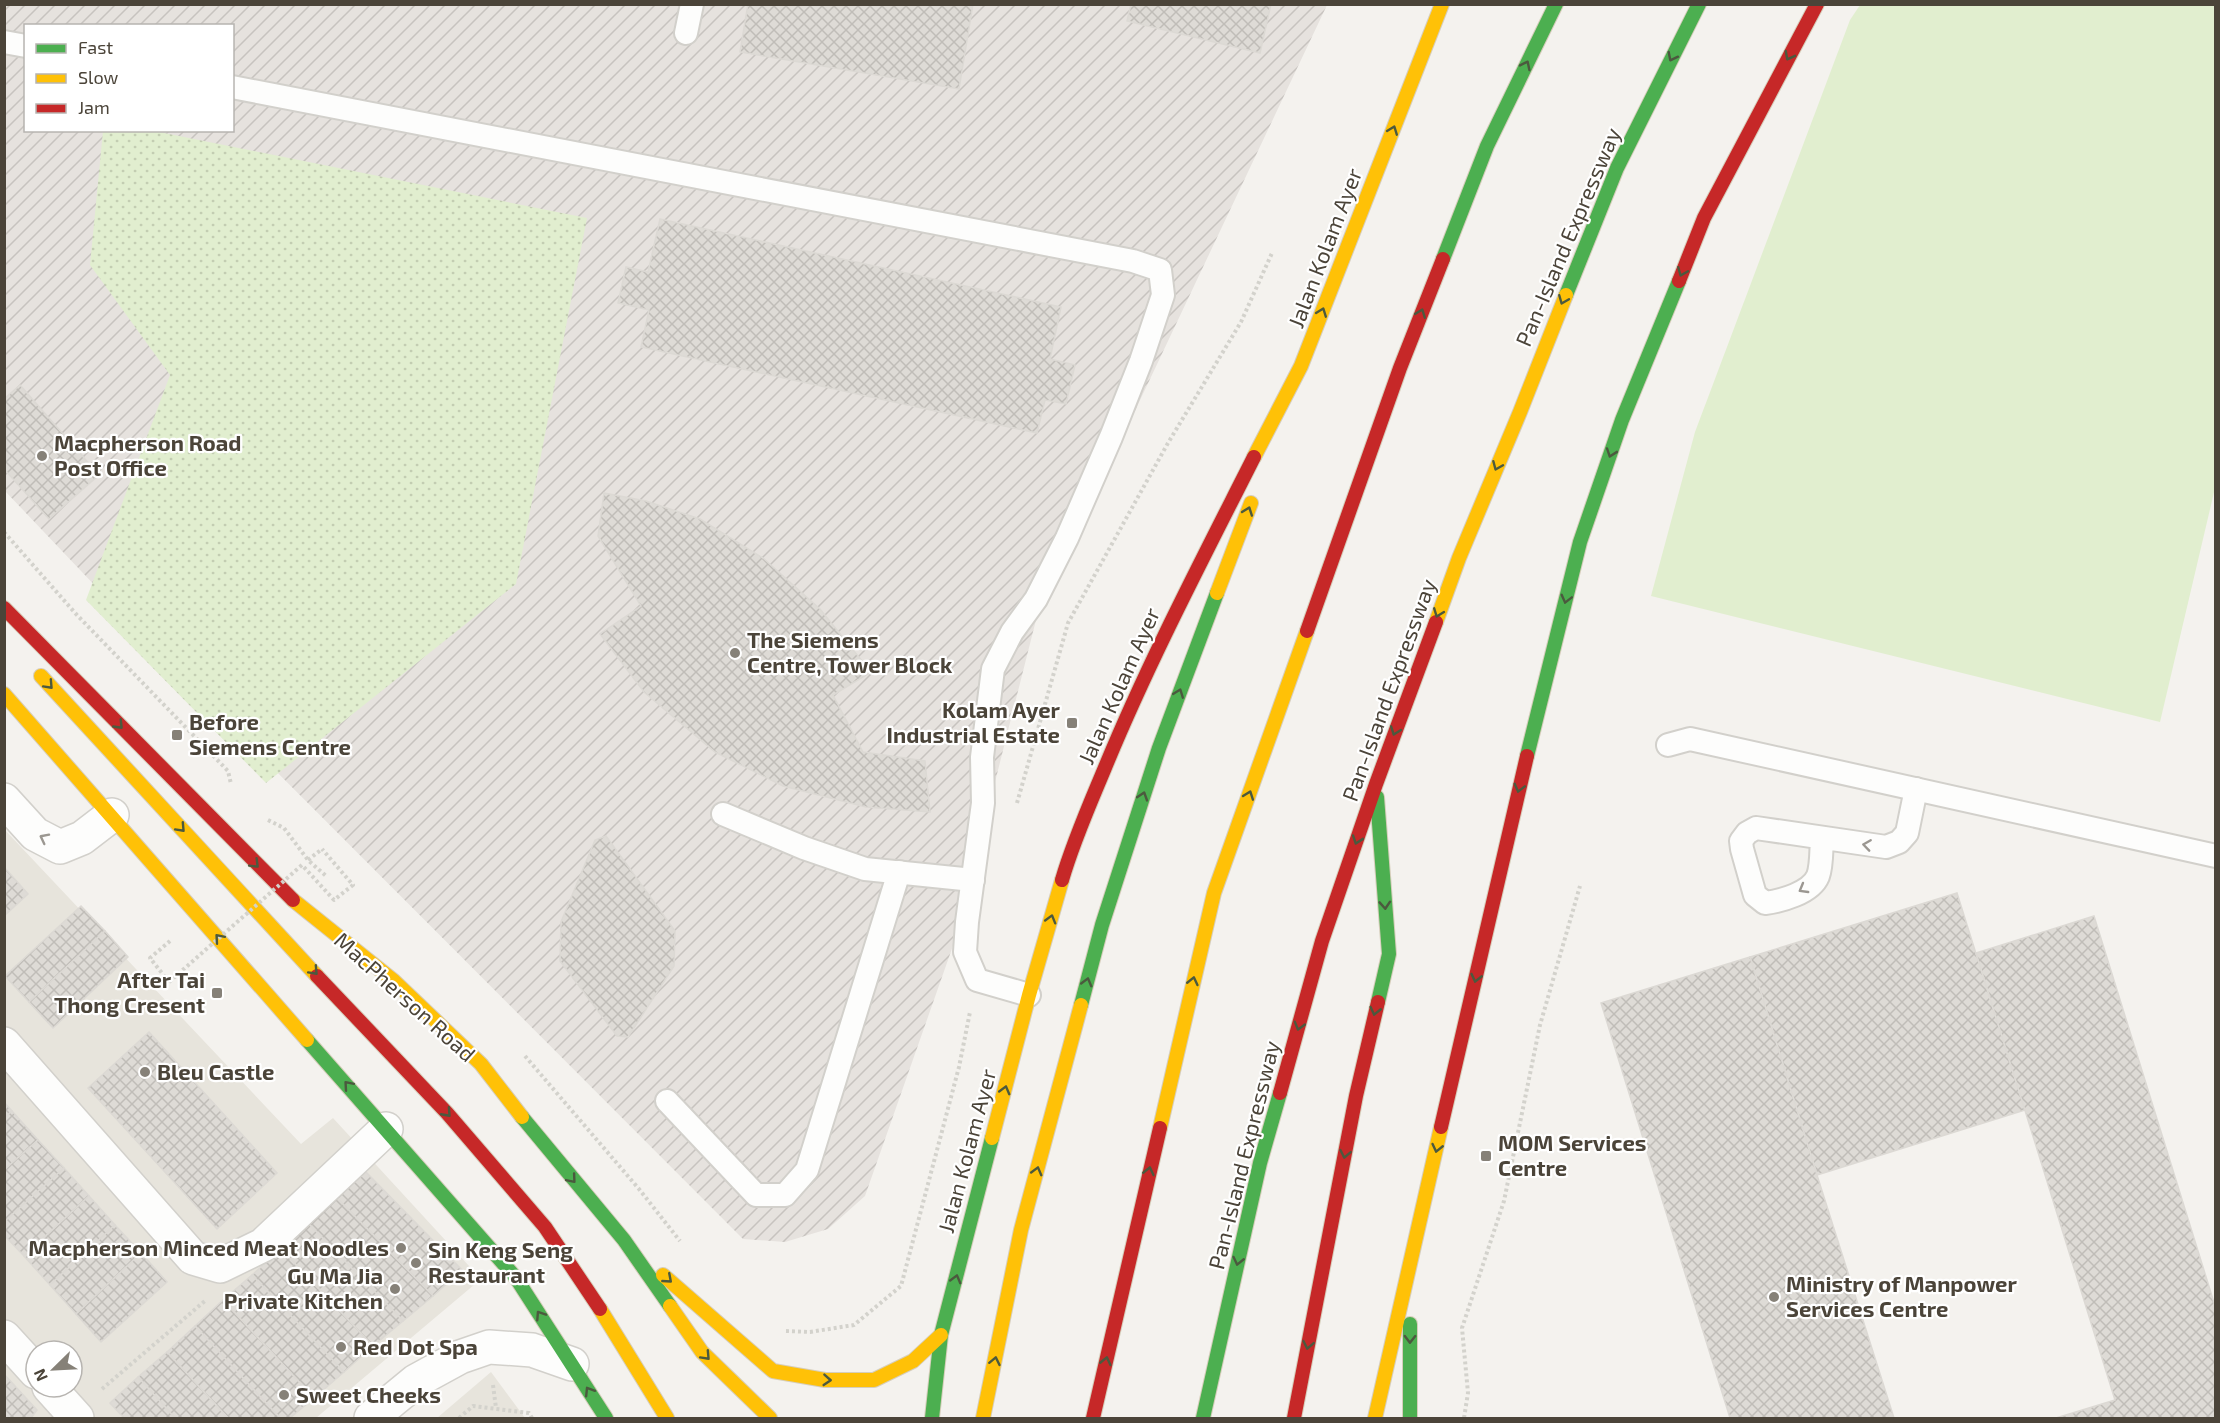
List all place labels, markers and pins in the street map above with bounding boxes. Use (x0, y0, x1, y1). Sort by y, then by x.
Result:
place label: Macpherson Road Post Office (54, 429, 242, 480)
marker: Macpherson Road Post Office (35, 449, 49, 463)
place label: The Siemens Centre, Tower Block (747, 626, 953, 677)
marker: The Siemens Centre, Tower Block (728, 646, 742, 660)
place label: Kolam Ayer Industrial Estate (887, 696, 1061, 747)
place label: Before Siemens Centre (189, 708, 351, 759)
marker: Kolam Ayer Industrial Estate (1065, 716, 1079, 730)
marker: Before Siemens Centre (170, 728, 184, 742)
place label: After Tai Thong Cresent (54, 966, 205, 1017)
marker: After Tai Thong Cresent (210, 986, 224, 1000)
place label: Bleu Castle (157, 1058, 274, 1084)
marker: Bleu Castle (138, 1065, 152, 1079)
place label: MOM Services Centre (1498, 1129, 1647, 1180)
marker: MOM Services Centre (1479, 1149, 1493, 1163)
place label: Macpherson Minced Meat Noodles (28, 1234, 389, 1260)
place label: Sin Keng Seng Restaurant (428, 1236, 573, 1287)
marker: Macpherson Minced Meat Noodles (394, 1241, 408, 1255)
marker: Sin Keng Seng Restaurant (409, 1256, 423, 1270)
place label: Gu Ma Jia Private Kitchen (224, 1262, 383, 1313)
place label: Ministry of Manpower Services Centre (1786, 1270, 2017, 1321)
marker: Gu Ma Jia Private Kitchen (388, 1282, 402, 1296)
marker: Ministry of Manpower Services Centre (1767, 1290, 1781, 1304)
place label: Red Dot Spa (353, 1333, 478, 1359)
marker: Red Dot Spa (334, 1340, 348, 1354)
place label: Sweet Cheeks (296, 1381, 441, 1407)
marker: Sweet Cheeks (277, 1388, 291, 1402)

